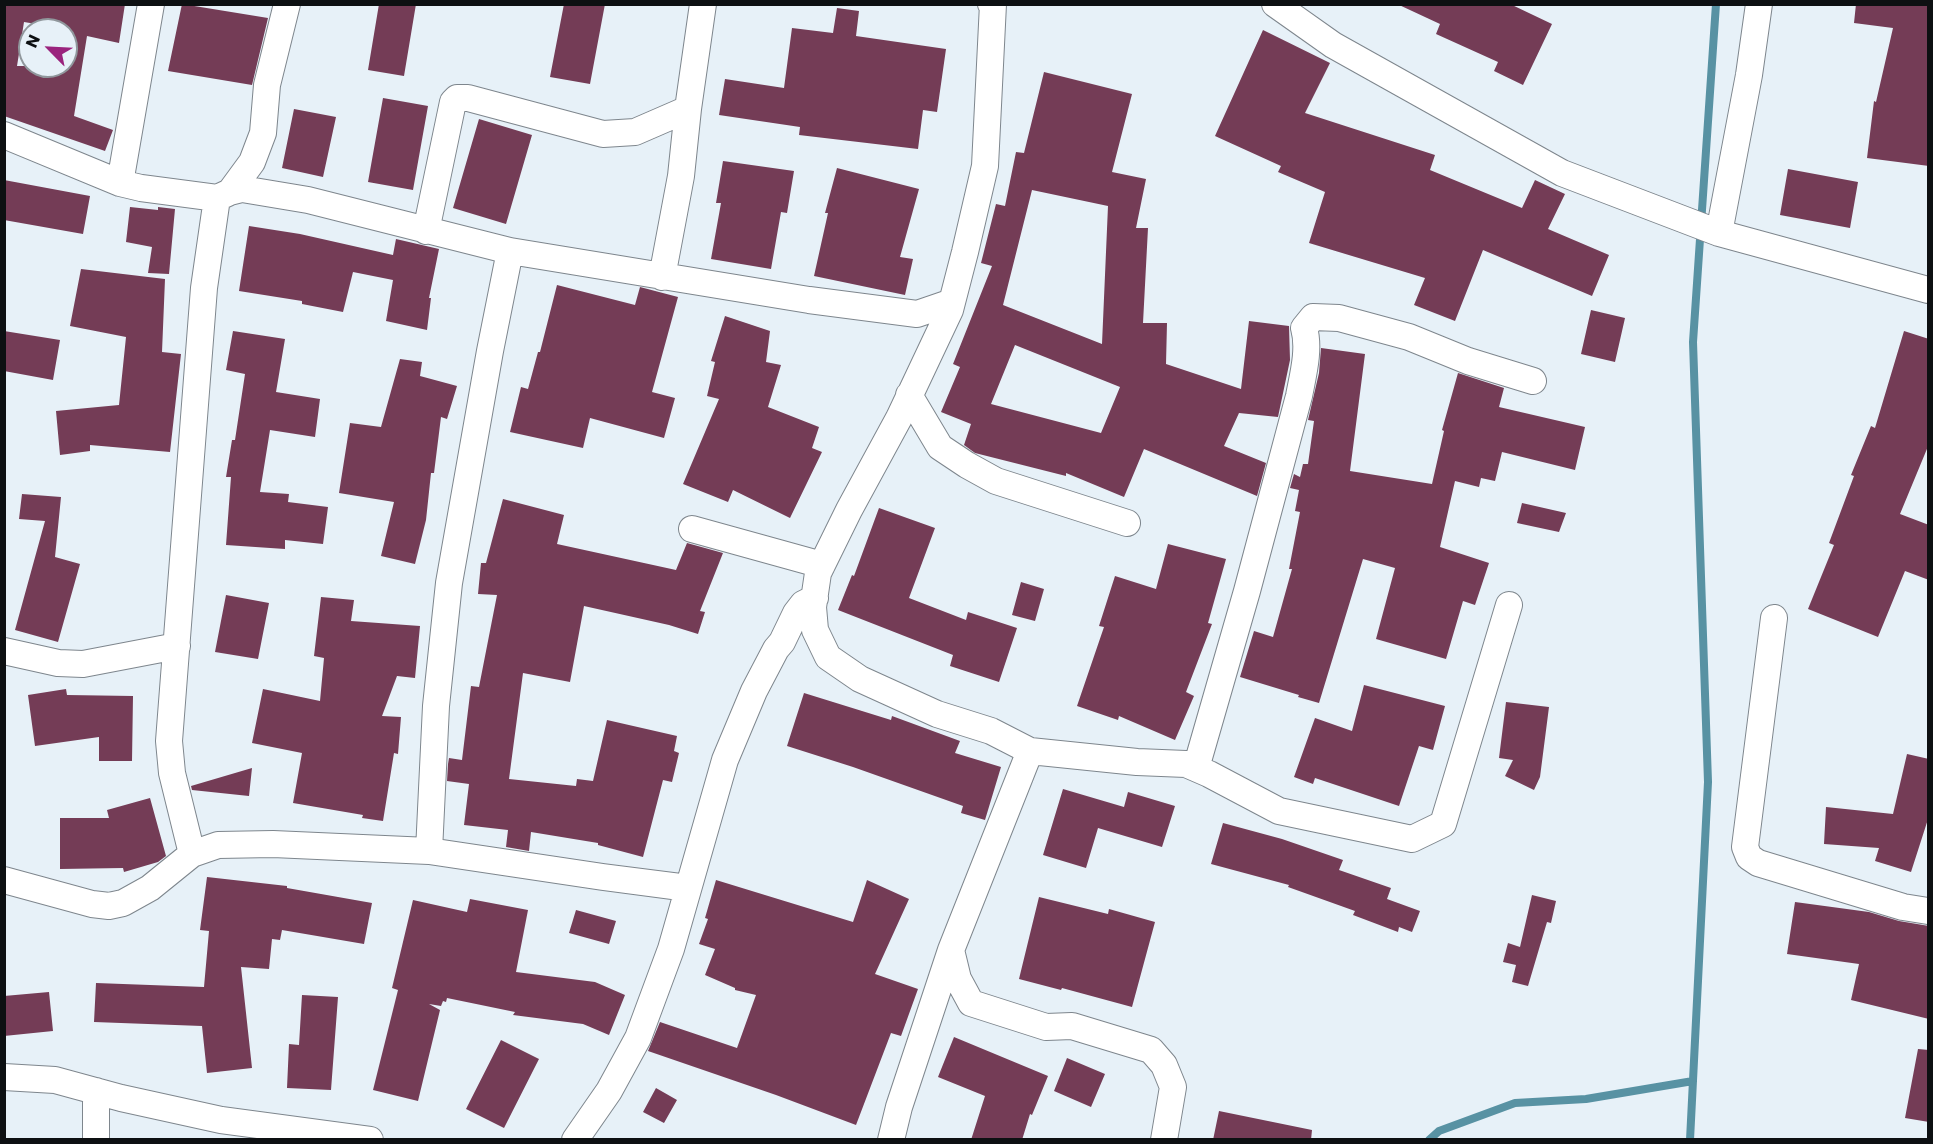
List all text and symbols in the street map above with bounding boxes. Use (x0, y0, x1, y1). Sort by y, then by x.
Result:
north arrow (18, 18, 78, 78)
text: N (20, 31, 46, 51)

